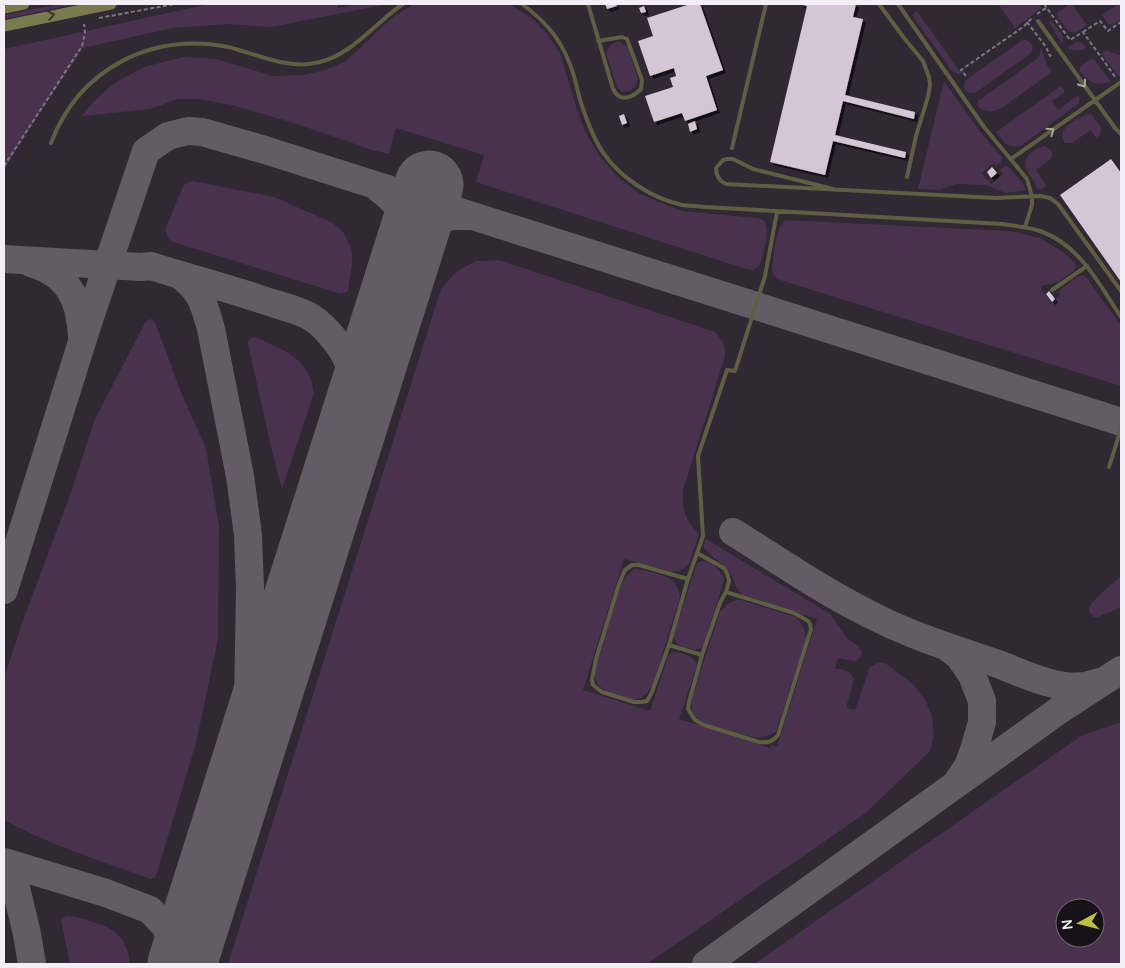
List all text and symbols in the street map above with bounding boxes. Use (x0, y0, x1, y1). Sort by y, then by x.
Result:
one-way arrow (47, 11, 56, 21)
one-way arrow (1077, 78, 1086, 87)
one-way arrow (1045, 128, 1055, 137)
north arrow (1055, 898, 1105, 948)
text: N (1057, 918, 1077, 931)

